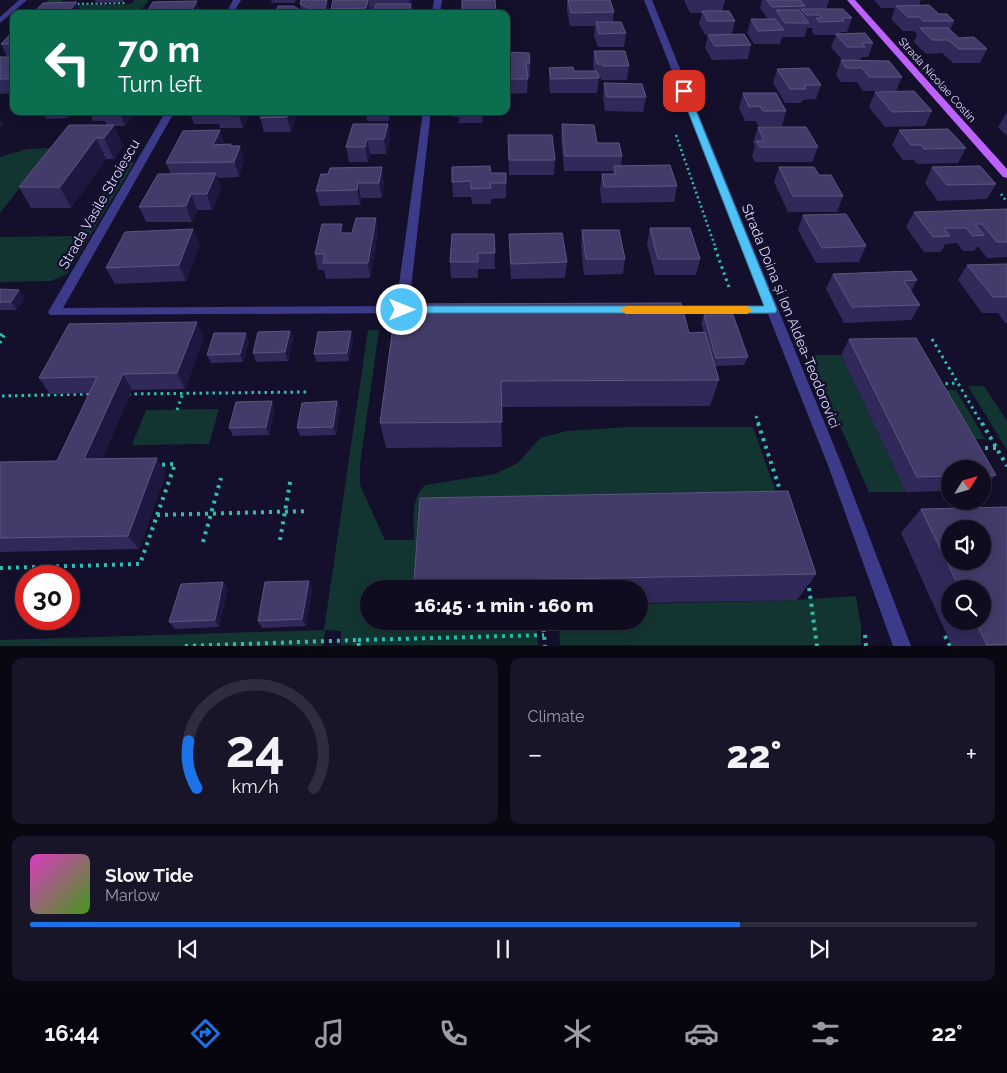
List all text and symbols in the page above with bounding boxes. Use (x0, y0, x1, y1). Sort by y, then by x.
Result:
text: 70 m (118, 29, 200, 70)
icon: left (35, 30, 100, 95)
street label: Strada Nicolae Costin (896, 35, 978, 125)
pin (663, 70, 705, 112)
text: Turn left (118, 71, 202, 97)
icon: arrive (670, 77, 698, 105)
street label: Strada Vasile Stroiescu (55, 136, 143, 272)
street label: Strada Doina și Ion Aldea-Teodorovici (739, 202, 843, 430)
position arrow (375, 283, 427, 335)
north arrow (941, 460, 991, 510)
map controls (941, 460, 991, 630)
button: sound (941, 520, 991, 570)
speed limit sign: 30 (15, 565, 80, 630)
button: search (941, 580, 991, 630)
text: 16:45 · 1 min · 160 m (414, 594, 594, 616)
text: Climate (528, 707, 584, 726)
text: 24 (225, 718, 284, 779)
text: 22° (726, 732, 782, 777)
text: − (528, 738, 543, 771)
text: + (965, 738, 977, 771)
text: km/h (231, 776, 278, 797)
text: Slow Tide (105, 864, 194, 886)
text: Marlow (105, 886, 160, 905)
icon: previous (174, 935, 202, 963)
icon: pause (489, 935, 517, 963)
icon: next (805, 935, 833, 963)
icon: directions (188, 1016, 223, 1051)
icon: music (312, 1016, 347, 1051)
icon: phone (436, 1016, 471, 1051)
icon: climate (560, 1016, 595, 1051)
icon: car (684, 1016, 719, 1051)
icon: filters (808, 1016, 843, 1051)
text: 16:44 (44, 1020, 99, 1046)
text: 22° (932, 1020, 963, 1046)

